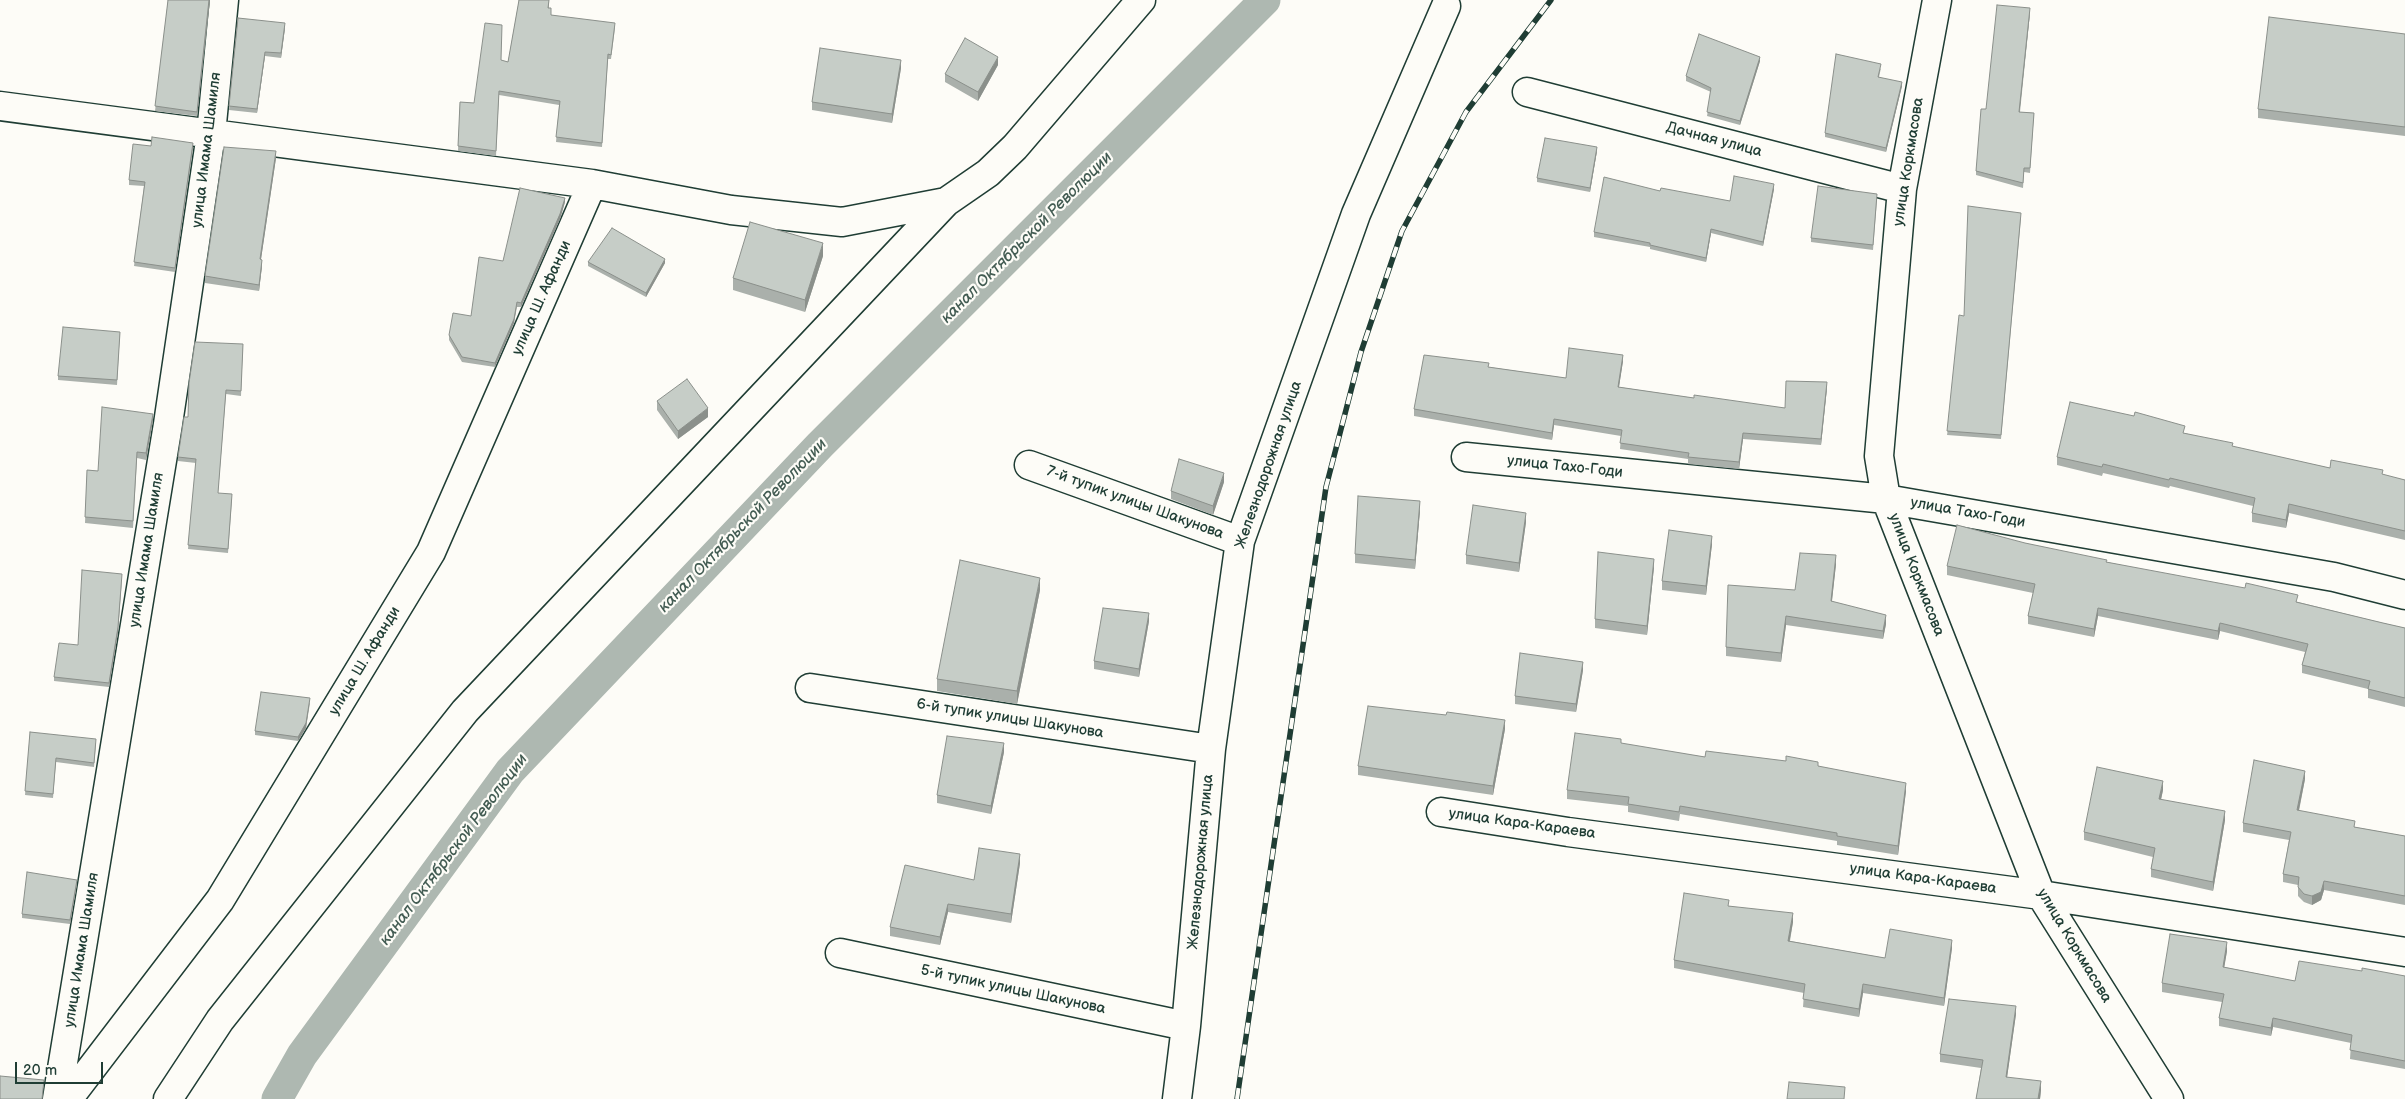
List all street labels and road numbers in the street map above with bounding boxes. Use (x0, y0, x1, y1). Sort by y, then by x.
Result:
street label: улица Имама Шамиля (189, 71, 225, 229)
street label: улица Коркмасова (1890, 96, 1928, 228)
street label: Дачная улица (1664, 119, 1764, 161)
street label: улица Ш. Афанди (509, 238, 575, 358)
street label: Железнодорожная улица (1232, 379, 1306, 551)
street label: улица Тахо-Годи (1506, 452, 1624, 482)
street label: 7-й тупик улицы Шакунова (1044, 463, 1226, 543)
street label: улица Имама Шамиля (126, 471, 168, 629)
street label: улица Тахо-Годи (1909, 494, 2027, 532)
street label: улица Коркмасова (1884, 511, 1948, 639)
street label: улица Ш. Афанди (325, 603, 405, 719)
street label: 6-й тупик улицы Шакунова (915, 695, 1105, 743)
street label: Железнодорожная улица (1184, 773, 1218, 951)
street label: улица Кара-Караева (1448, 805, 1596, 843)
street label: улица Кара-Караева (1849, 860, 1997, 898)
street label: улица Имама Шамиля (61, 871, 103, 1029)
street label: улица Коркмасова (2033, 886, 2115, 1006)
street label: 5-й тупик улицы Шакунова (919, 962, 1107, 1018)

